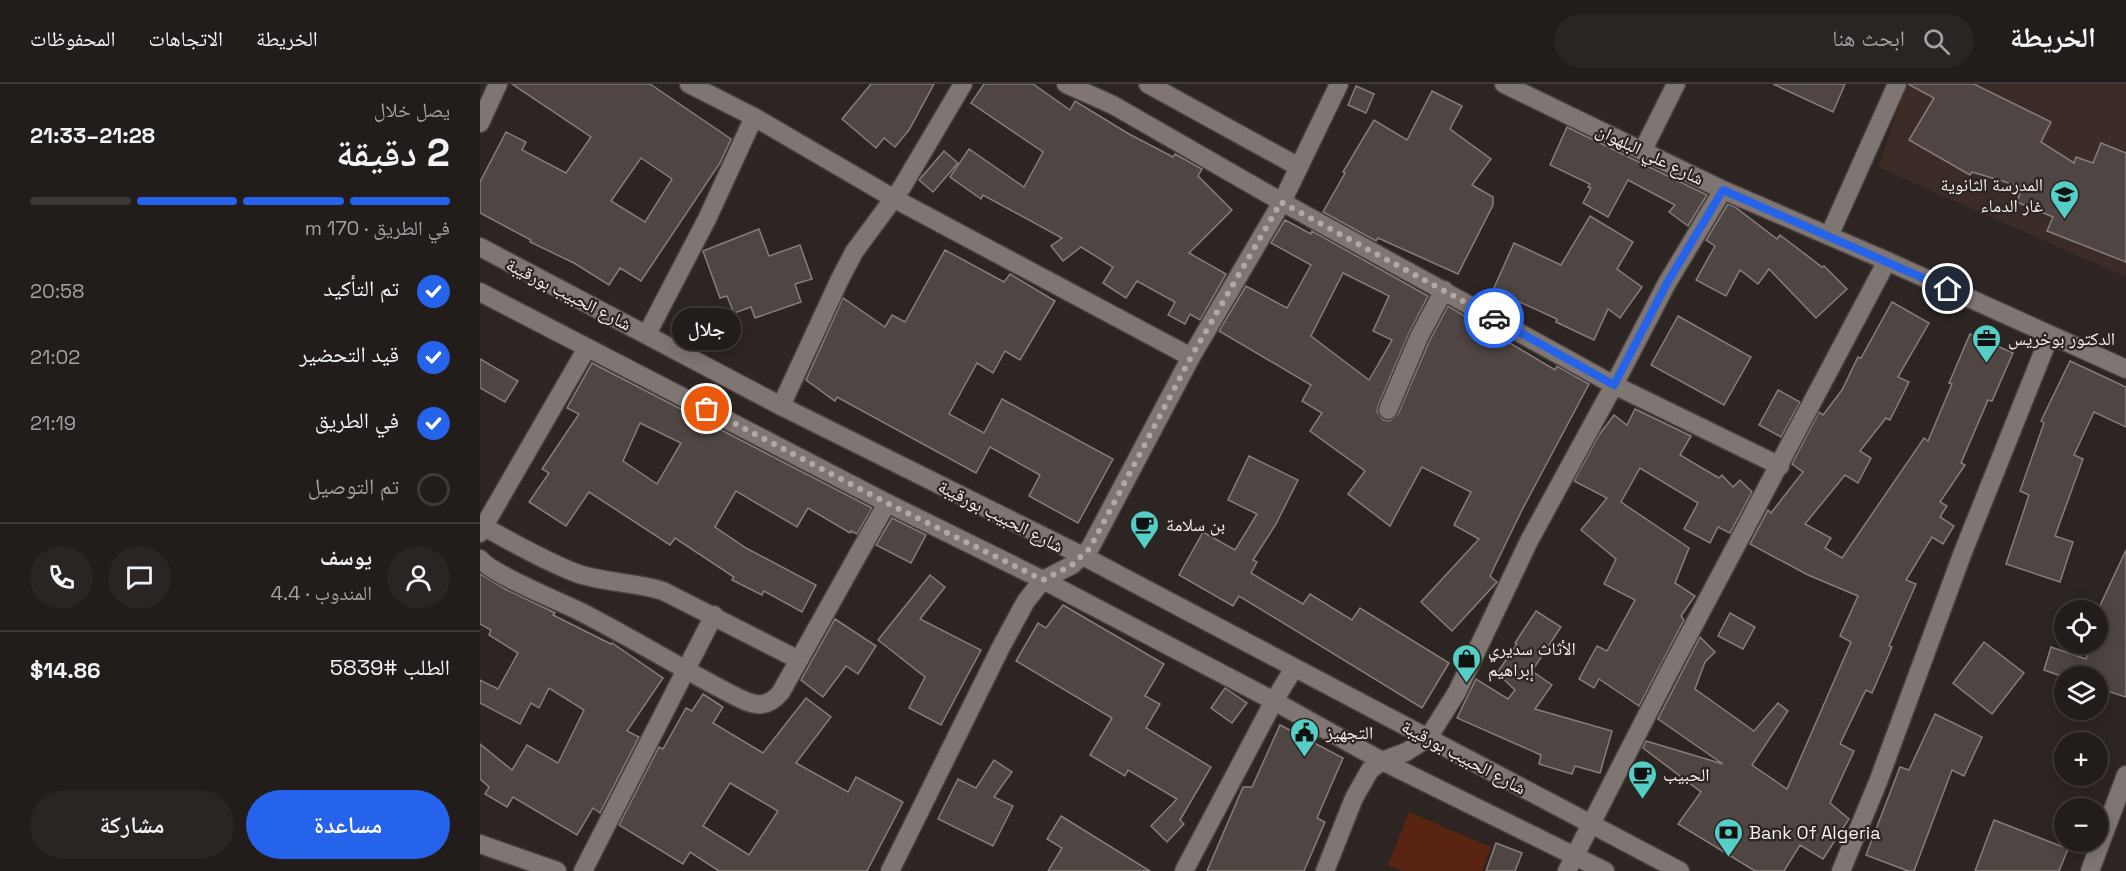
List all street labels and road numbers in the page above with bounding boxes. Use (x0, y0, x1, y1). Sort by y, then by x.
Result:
street label: شارع علي البلهوان (1591, 118, 1708, 193)
street label: شارع الحبيب بورقيبة (502, 252, 636, 336)
street label: شارع الحبيب بورقيبة (934, 474, 1068, 558)
street label: شارع الحبيب بورقيبة (1398, 715, 1530, 799)

